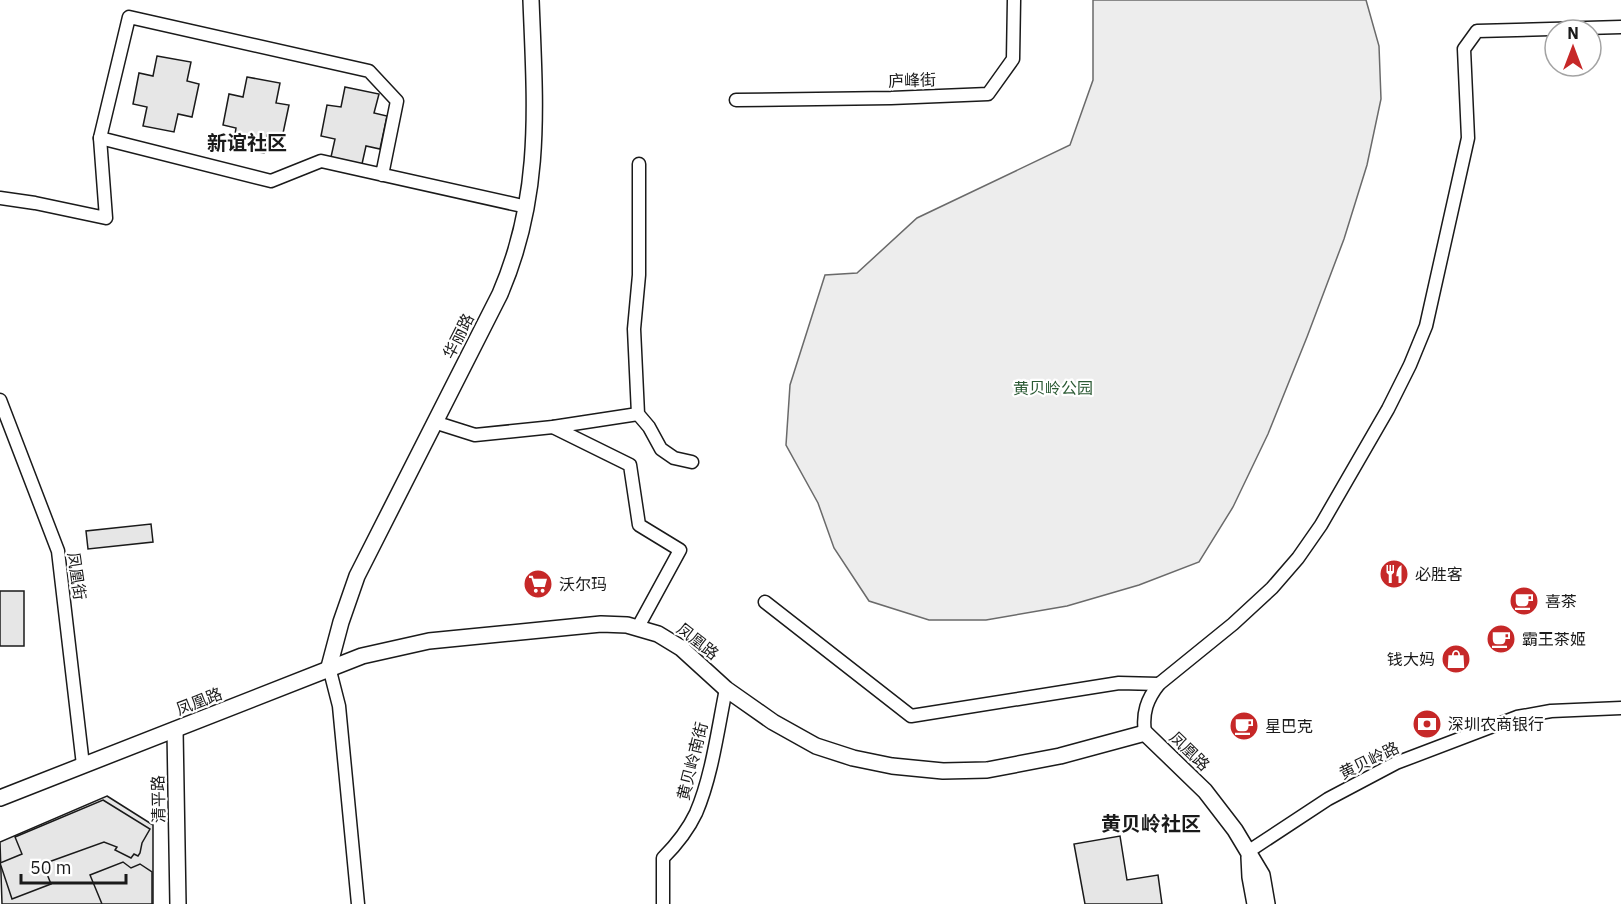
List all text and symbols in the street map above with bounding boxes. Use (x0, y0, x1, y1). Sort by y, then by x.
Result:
north arrow (1543, 18, 1603, 78)
text: N (1567, 23, 1579, 43)
street label: 庐峰街 (888, 69, 936, 91)
district label: 新谊社区 (207, 129, 287, 156)
street label: 华丽路 (438, 310, 478, 362)
park label: 黄贝岭公园 (1013, 378, 1093, 398)
street label: 凤凰街 (64, 551, 90, 601)
restaurant icon: 必胜客 (1378, 558, 1410, 590)
place label: 必胜客 (1415, 564, 1463, 584)
supermarket icon: 沃尔玛 (522, 568, 554, 600)
place label: 沃尔玛 (559, 574, 607, 594)
cafe icon: 喜茶 (1508, 585, 1540, 617)
place label: 喜茶 (1545, 591, 1577, 611)
street label: 凤凰路 (673, 618, 723, 664)
cafe icon: 霸王茶姬 (1485, 623, 1517, 655)
place label: 霸王茶姬 (1522, 629, 1586, 649)
shop icon: 钱大妈 (1440, 643, 1472, 675)
place label: 钱大妈 (1387, 649, 1435, 669)
street label: 凤凰路 (173, 683, 225, 719)
bank icon: 深圳农商银行 (1411, 708, 1443, 740)
cafe icon: 星巴克 (1228, 710, 1260, 742)
place label: 深圳农商银行 (1448, 714, 1544, 734)
place label: 星巴克 (1265, 716, 1313, 736)
street label: 黄贝岭南街 (673, 720, 711, 802)
street label: 凤凰路 (1166, 727, 1214, 775)
street label: 黄贝岭路 (1336, 737, 1402, 783)
street label: 清平路 (148, 775, 168, 823)
district label: 黄贝岭社区 (1101, 810, 1201, 837)
scale bar (21, 847, 126, 885)
text: 50 m (30, 856, 72, 879)

